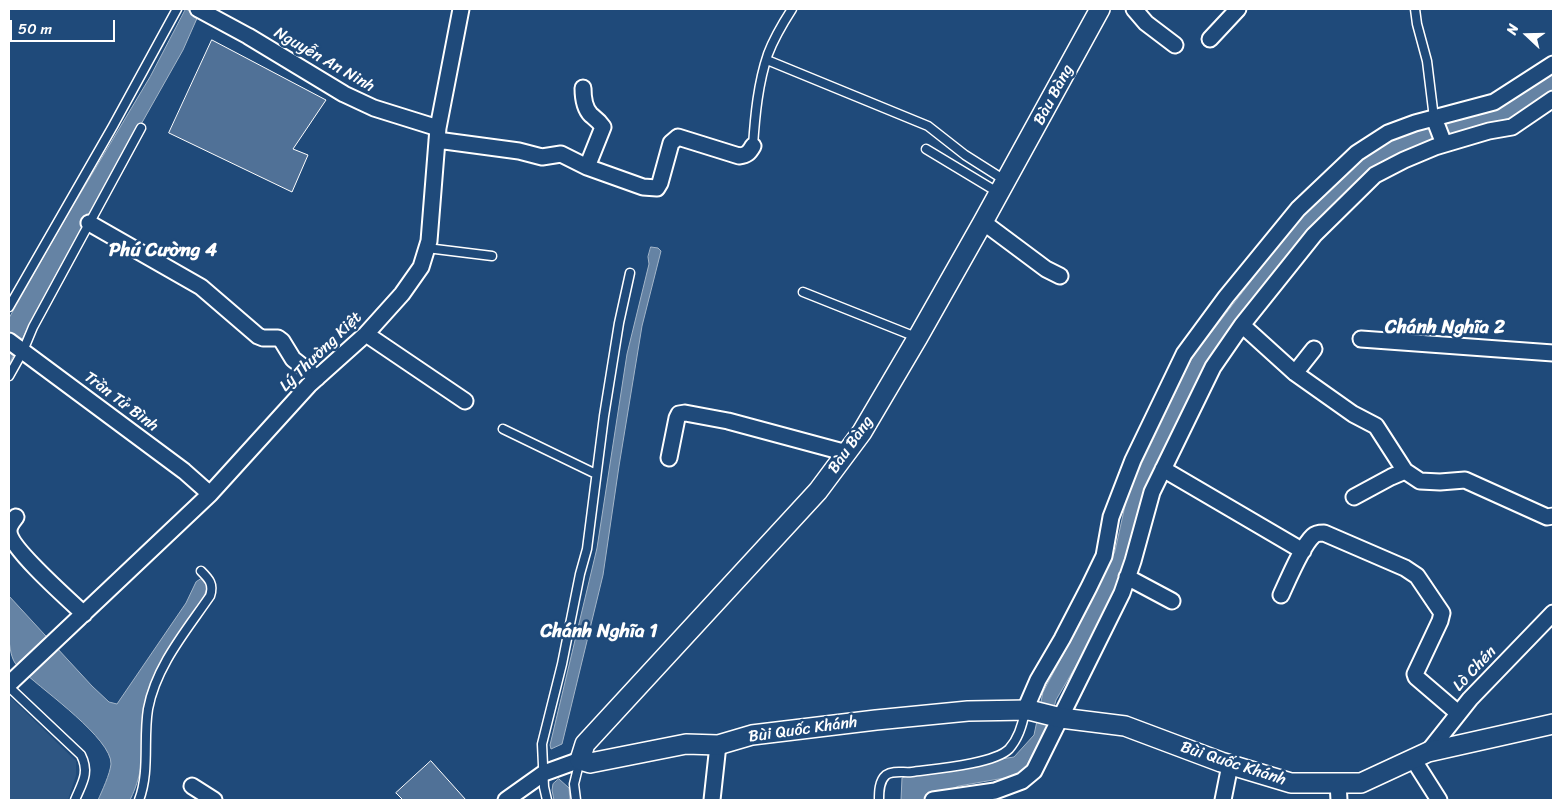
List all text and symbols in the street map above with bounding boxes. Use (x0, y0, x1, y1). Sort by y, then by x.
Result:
scale bar (12, 10, 118, 42)
north arrow (1502, 10, 1552, 60)
text: 50 m (18, 16, 52, 42)
text: N (1499, 20, 1526, 38)
street label: Nguyễn An Ninh (270, 23, 378, 97)
street label: Bàu Bàng (1030, 61, 1078, 129)
district label: Phú Cường 4 (109, 240, 217, 262)
street label: Lý Thường Kiệt (276, 308, 366, 396)
district label: Chánh Nghĩa 2 (1385, 317, 1505, 339)
street label: Trần Tử Bình (80, 368, 162, 436)
street label: Bàu Bàng (824, 413, 878, 477)
district label: Chánh Nghĩa 1 (540, 621, 658, 643)
street label: Lò Chén (1449, 642, 1501, 696)
street label: Bùi Quốc Khánh (747, 713, 859, 747)
street label: Bùi Quốc Khánh (1178, 738, 1288, 790)

